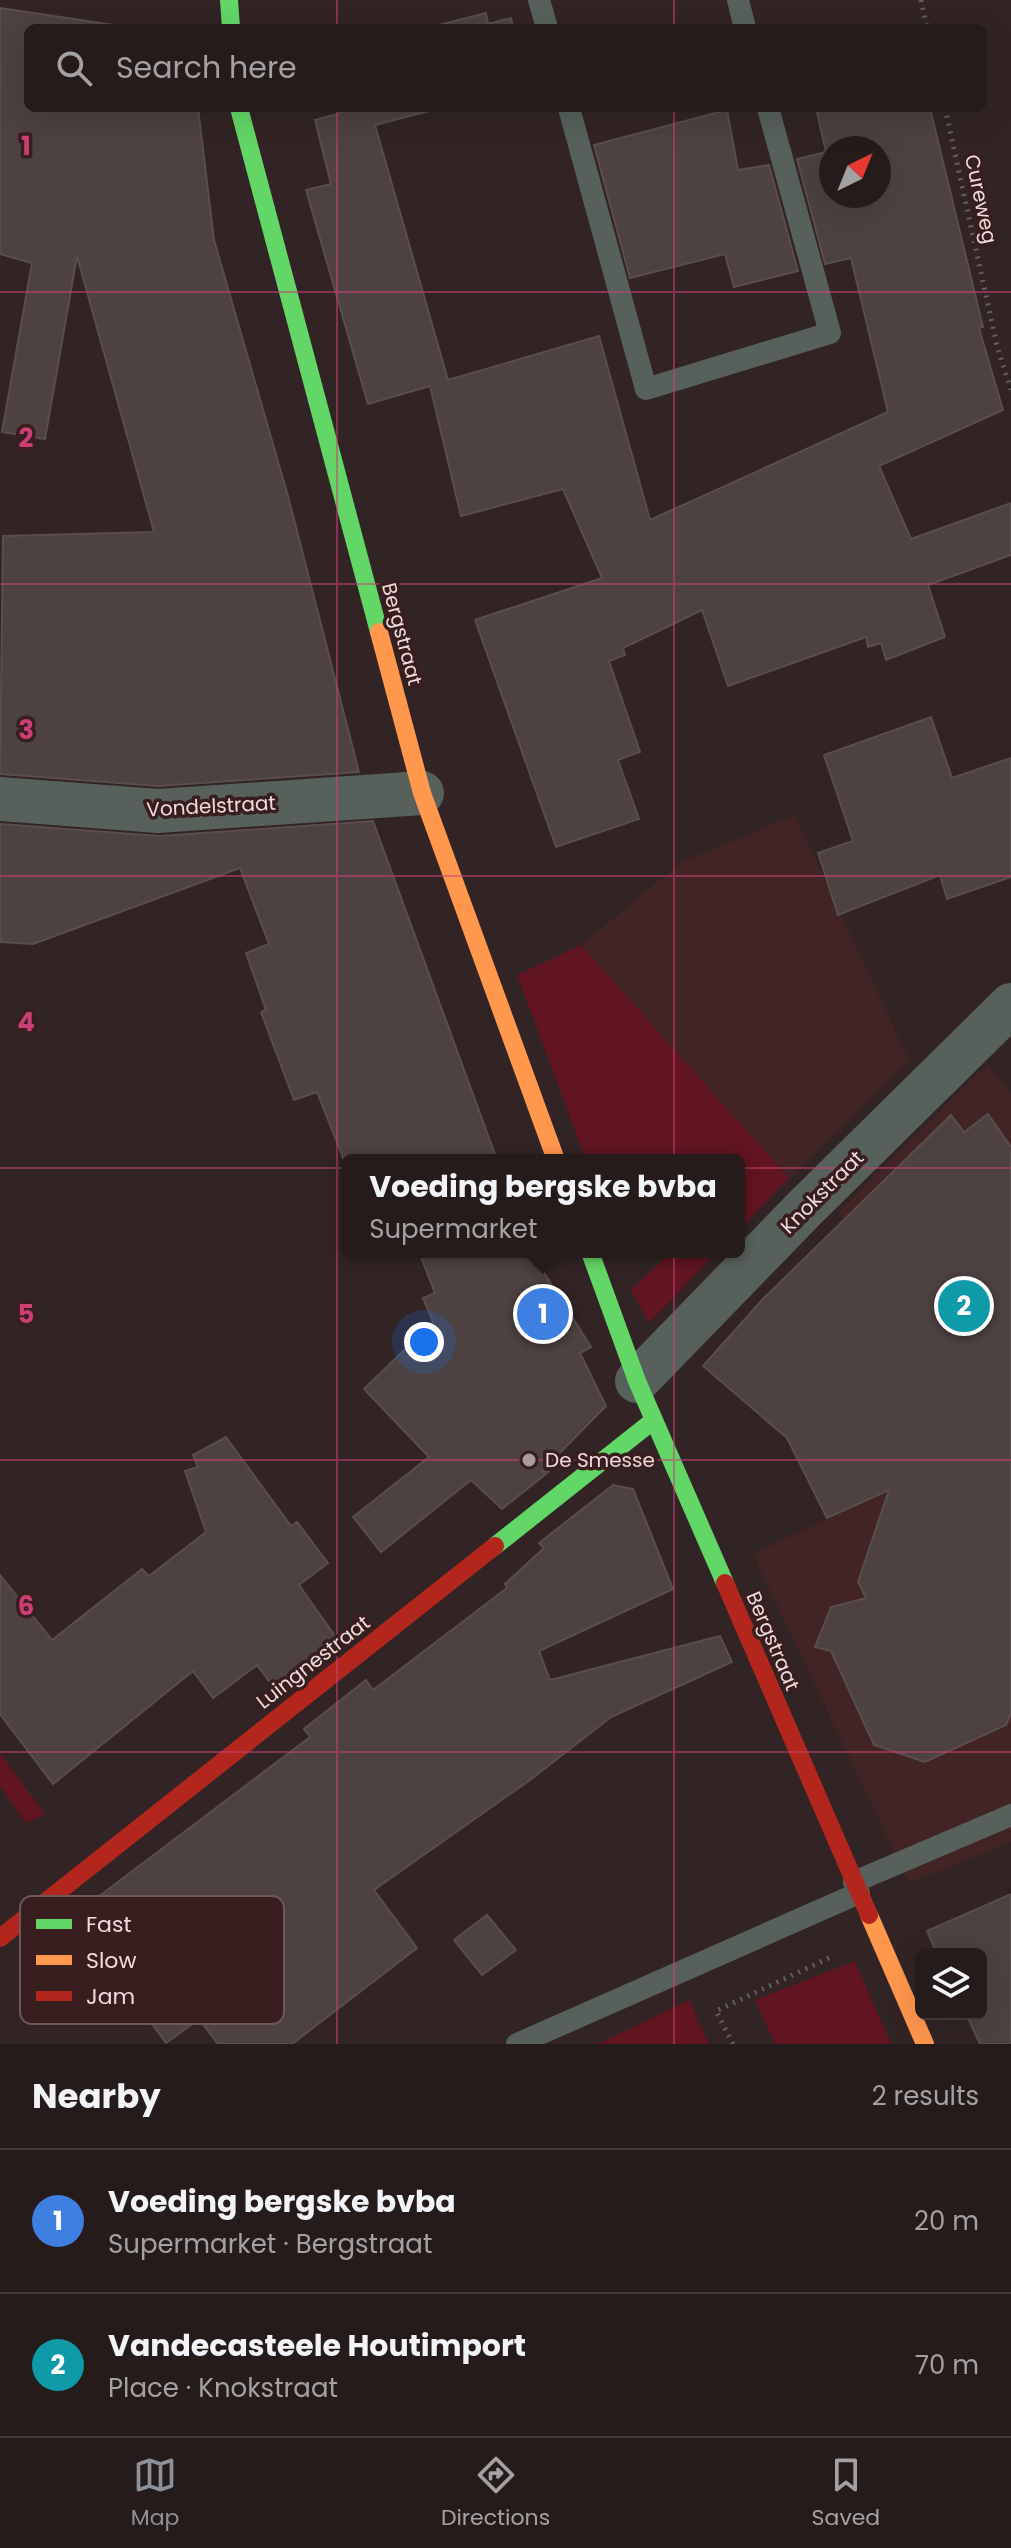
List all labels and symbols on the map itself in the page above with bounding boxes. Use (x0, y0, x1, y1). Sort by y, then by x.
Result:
text: 1 (21, 128, 31, 164)
north arrow (819, 136, 891, 208)
street label: Cureweg (958, 152, 1004, 246)
text: 2 (19, 420, 34, 456)
street label: Bergstraat (375, 580, 429, 688)
text: 3 (18, 712, 34, 748)
street label: Vondelstraat (146, 789, 276, 823)
text: 4 (17, 1004, 35, 1040)
street label: Knokstraat (774, 1144, 870, 1240)
pin: 2 (938, 1276, 990, 1336)
pin: 1 (517, 1284, 569, 1344)
text: 5 (18, 1296, 34, 1332)
your location (404, 1322, 444, 1362)
place label: De Smesse (545, 1446, 655, 1474)
marker: De Smesse (520, 1451, 538, 1469)
street label: Bergstraat (740, 1587, 806, 1695)
text: 6 (18, 1588, 34, 1624)
street label: Luingnestraat (250, 1609, 376, 1715)
legend (20, 1896, 284, 2024)
text: Fast (86, 1909, 131, 1940)
text: Slow (86, 1945, 136, 1976)
text: Jam (86, 1981, 135, 2012)

